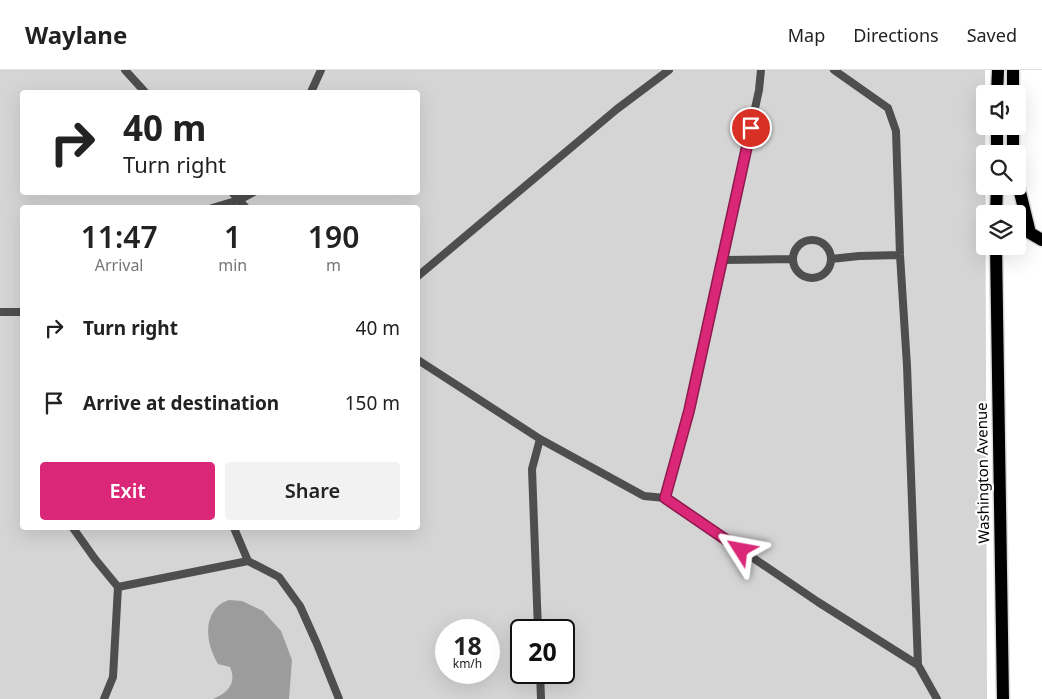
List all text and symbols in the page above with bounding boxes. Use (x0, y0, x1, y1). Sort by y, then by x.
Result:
text: Waylane (25, 18, 127, 51)
text: Map (788, 23, 825, 47)
text: Directions (853, 23, 939, 47)
text: Saved (967, 23, 1017, 47)
map controls (976, 85, 1026, 255)
button: sound (976, 85, 1026, 135)
text: 40 m (123, 104, 206, 151)
pin (730, 107, 772, 149)
icon: right (40, 110, 105, 175)
icon: arrive (737, 114, 765, 142)
button: search (976, 145, 1026, 195)
text: Turn right (123, 149, 226, 179)
button: layers (976, 205, 1026, 255)
text: 11:47 (81, 216, 158, 257)
text: 1 (224, 216, 241, 257)
text: 190 (308, 216, 359, 257)
text: Arrival (95, 254, 144, 276)
text: min (218, 254, 247, 276)
text: m (326, 254, 341, 276)
icon: right (40, 314, 68, 342)
text: Turn right (83, 315, 178, 341)
text: 40 m (356, 315, 400, 341)
icon: arrive (40, 389, 68, 417)
text: Arrive at destination (83, 390, 279, 416)
text: 150 m (345, 390, 400, 416)
street label: Washington Avenue (971, 402, 993, 544)
button: Exit (40, 462, 215, 520)
button: Share (225, 462, 400, 520)
position arrow (714, 523, 766, 575)
speed limit sign: 20 (510, 619, 575, 684)
text: 18 (453, 628, 482, 662)
text: km/h (453, 655, 482, 672)

